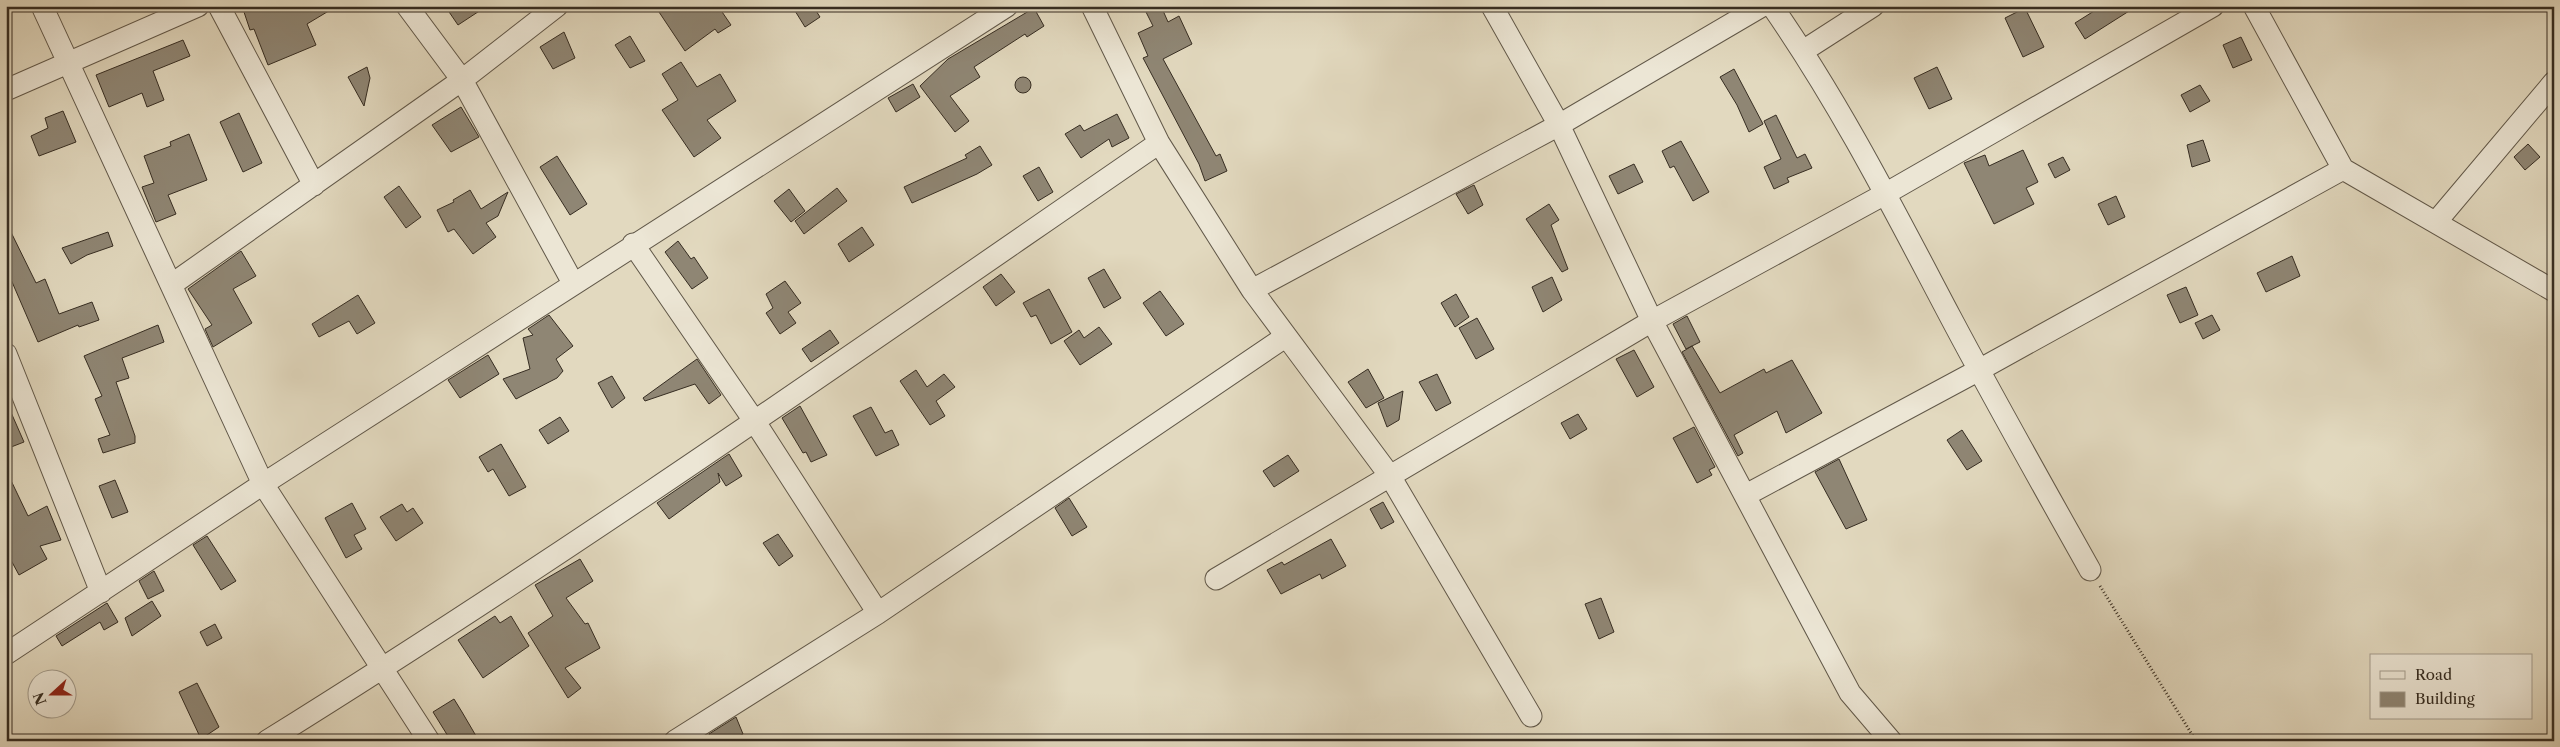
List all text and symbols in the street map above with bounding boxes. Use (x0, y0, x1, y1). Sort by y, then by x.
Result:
legend (2370, 654, 2532, 720)
text: Road (2415, 665, 2452, 684)
north arrow (28, 670, 78, 720)
text: Building (2415, 689, 2475, 708)
text: N (29, 690, 50, 708)

